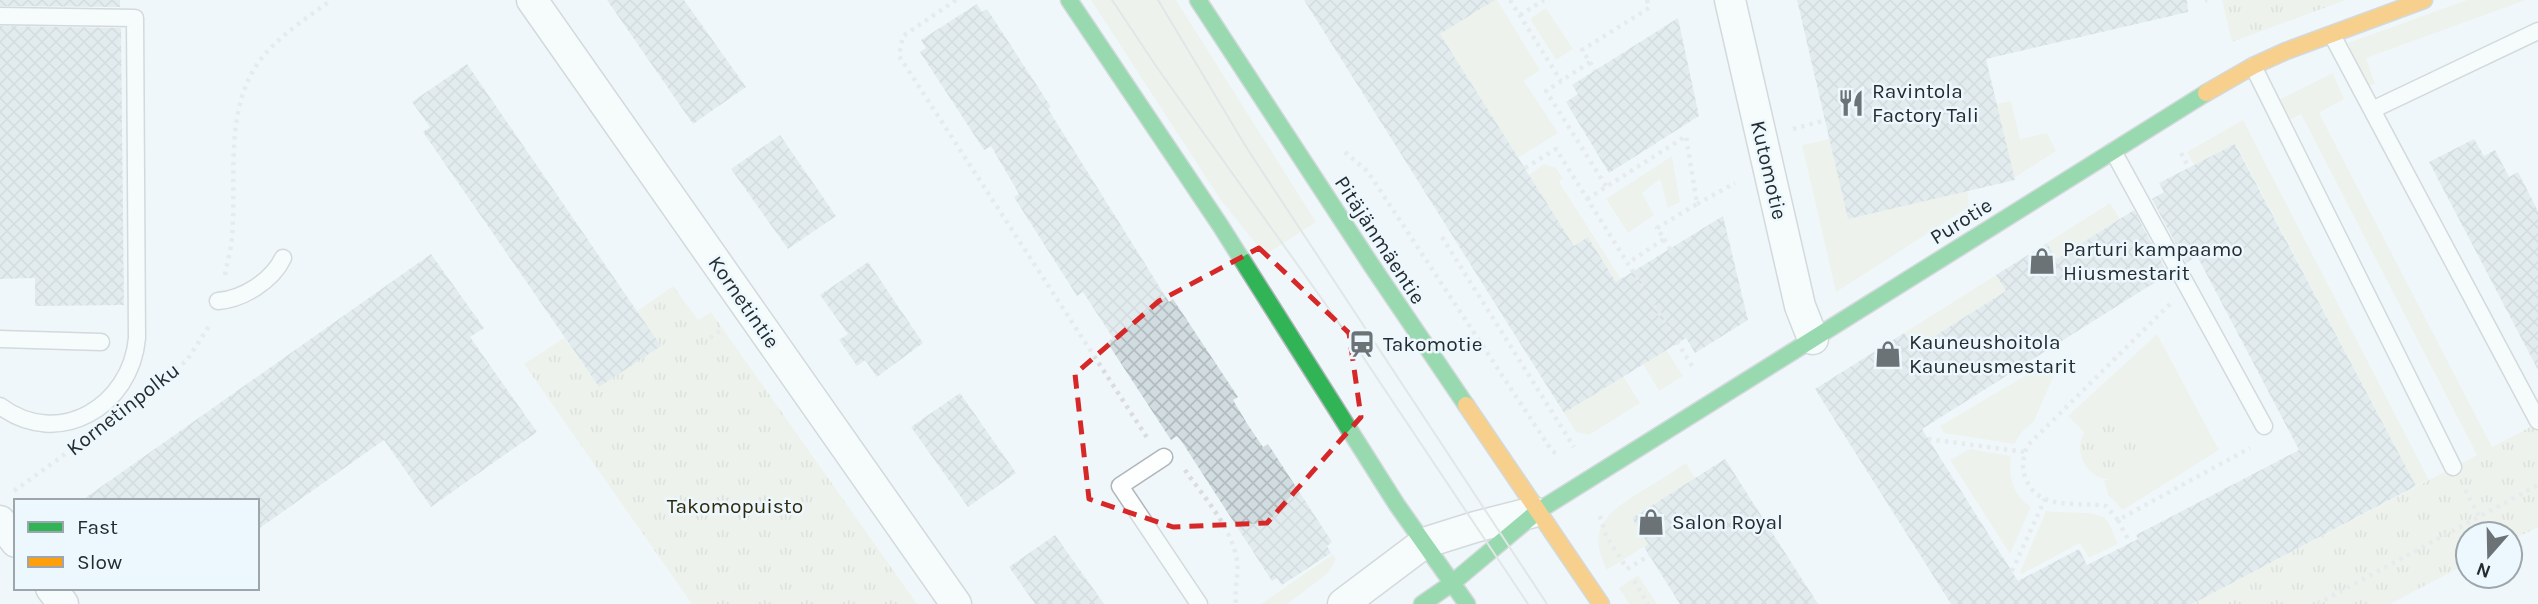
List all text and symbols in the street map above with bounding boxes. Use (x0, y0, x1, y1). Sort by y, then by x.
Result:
place label: Ravintola Factory Tali (1872, 79, 1979, 127)
restaurant icon: Ravintola Factory Tali (1836, 88, 1866, 118)
street label: Kutomotie (1746, 118, 1792, 222)
street label: Pitäjänmäentie (1330, 172, 1430, 308)
street label: Purotie (1926, 193, 1996, 249)
place label: Parturi kampaamo Hiusmestarit (2063, 237, 2243, 285)
shop icon: Parturi kampaamo Hiusmestarit (2027, 246, 2057, 276)
street label: Kornetintie (703, 251, 785, 353)
station icon: Takomotie (1347, 329, 1377, 359)
place label: Kauneushoitola Kauneusmestarit (1909, 330, 2076, 378)
place label: Takomotie (1383, 332, 1483, 356)
shop icon: Kauneushoitola Kauneusmestarit (1873, 339, 1903, 369)
street label: Kornetinpolku (62, 358, 184, 460)
park label: Takomopuisto (667, 494, 803, 518)
legend (14, 499, 259, 590)
shop icon: Salon Royal (1636, 507, 1666, 537)
place label: Salon Royal (1672, 510, 1783, 534)
text: Fast (77, 515, 118, 539)
north arrow (2454, 520, 2524, 590)
text: Slow (77, 550, 122, 574)
text: N (2473, 557, 2494, 583)

